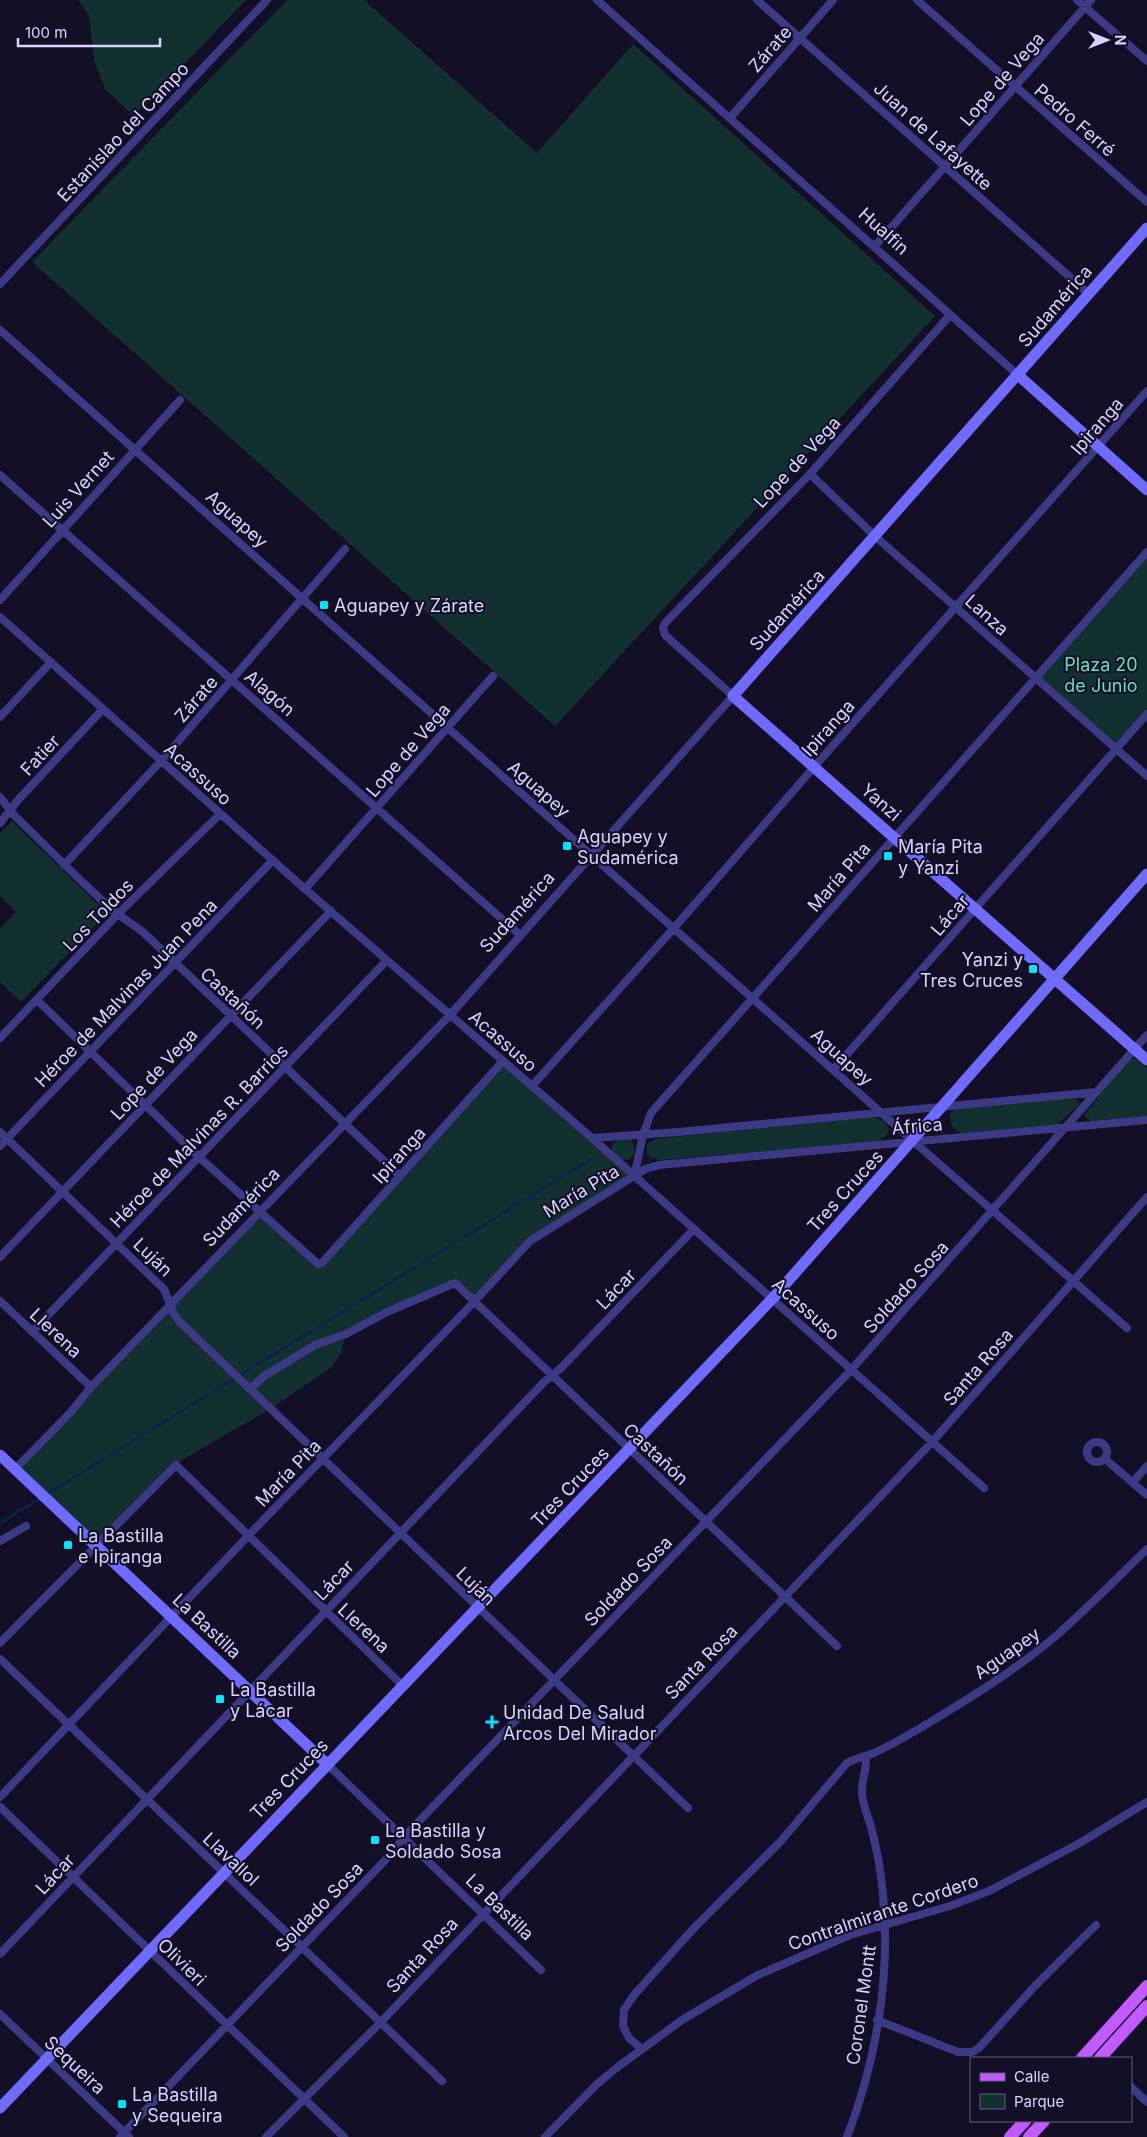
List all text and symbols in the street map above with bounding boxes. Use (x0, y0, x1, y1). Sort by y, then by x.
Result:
scale bar (18, 15, 160, 47)
north arrow (1082, 15, 1132, 65)
street label: Zárate (744, 22, 796, 76)
text: 100 m (25, 23, 67, 42)
street label: Lope de Vega (956, 28, 1048, 130)
text: N (1112, 35, 1129, 45)
street label: Estanislao del Campo (53, 58, 193, 206)
street label: Juan de Lafayette (870, 77, 996, 195)
street label: Pedro Ferré (1030, 79, 1120, 161)
street label: Hualfin (855, 203, 913, 259)
street label: Sudamérica (1014, 261, 1096, 351)
street label: Ipiranga (1066, 393, 1128, 459)
street label: Lope de Vega (749, 412, 845, 512)
street label: Luis Vernet (38, 446, 118, 532)
street label: Aguapey (202, 486, 272, 552)
street label: Sudamérica (745, 565, 829, 655)
street label: Lanza (961, 590, 1013, 640)
place label: Aguapey y Zárate (334, 595, 484, 616)
marker: Aguapey y Zárate (318, 599, 330, 611)
park label: Plaza 20 de Junio (1064, 654, 1138, 696)
street label: Alagón (241, 666, 299, 720)
street label: Zárate (170, 672, 222, 726)
street label: Ipiranga (797, 695, 859, 761)
street label: Lope de Vega (362, 699, 454, 801)
street label: Fatier (16, 730, 64, 780)
street label: Acassuso (160, 738, 236, 810)
street label: Aguapey (504, 756, 574, 822)
street label: Yanzi (857, 779, 905, 825)
place label: Aguapey y Sudamérica (577, 826, 679, 868)
place label: María Pita y Yanzi (898, 836, 983, 878)
street label: María Pita (803, 838, 875, 916)
marker: Aguapey y Sudamérica (561, 840, 573, 852)
marker: María Pita y Yanzi (882, 850, 894, 862)
street label: Sudamérica (475, 867, 559, 957)
street label: Los Toldos (58, 875, 138, 955)
street label: Lácar (926, 890, 974, 940)
street label: Héroe de Malvinas Juan Pena (30, 895, 222, 1091)
place label: Yanzi y Tres Cruces (920, 949, 1023, 991)
street label: Castañón (196, 963, 270, 1033)
marker: Yanzi y Tres Cruces (1027, 963, 1039, 975)
street label: Acassuso (465, 1006, 541, 1076)
street label: Lope de Vega (106, 1024, 202, 1124)
street label: Aguapey (807, 1024, 877, 1090)
street label: Héroe de Malvinas R. Barrios (106, 1040, 292, 1232)
street label: África (891, 1112, 943, 1139)
street label: Ipiranga (368, 1122, 430, 1188)
street label: Tres Cruces (803, 1146, 887, 1236)
street label: María Pita (539, 1160, 623, 1222)
street label: Sudamérica (198, 1163, 284, 1251)
street label: Luján (129, 1233, 177, 1281)
street label: Soldado Sosa (859, 1237, 953, 1337)
street label: Lácar (592, 1264, 640, 1313)
street label: Acassuso (768, 1273, 844, 1345)
street label: Llerena (26, 1304, 86, 1362)
street label: Santa Rosa (939, 1324, 1017, 1410)
street label: Castañón (619, 1419, 693, 1489)
street label: María Pita (251, 1435, 325, 1511)
street label: Tres Cruces (527, 1443, 613, 1531)
place label: La Bastilla e Ipiranga (78, 1525, 164, 1567)
street label: Soldado Sosa (580, 1532, 676, 1630)
marker: La Bastilla e Ipiranga (62, 1539, 74, 1551)
street label: Lácar (310, 1555, 358, 1604)
street label: Luján (452, 1562, 500, 1610)
street label: La Bastilla (168, 1589, 246, 1663)
street label: Llerena (334, 1599, 394, 1657)
street label: Santa Rosa (660, 1620, 742, 1704)
street label: Aguapey (970, 1623, 1044, 1683)
place label: La Bastilla y Lácar (230, 1679, 316, 1721)
marker: La Bastilla y Lácar (214, 1693, 226, 1705)
place label: Unidad De Salud Arcos Del Mirador (503, 1702, 657, 1744)
marker: Unidad De Salud Arcos Del Mirador (485, 1715, 499, 1729)
street label: Tres Cruces (246, 1735, 332, 1823)
place label: La Bastilla y Soldado Sosa (385, 1820, 502, 1862)
street label: Llavallol (199, 1828, 263, 1890)
marker: La Bastilla y Soldado Sosa (369, 1834, 381, 1846)
street label: Lácar (31, 1849, 79, 1899)
street label: Soldado Sosa (271, 1858, 367, 1956)
street label: La Bastilla (462, 1870, 538, 1944)
street label: Contralmirante Cordero (785, 1870, 981, 1954)
street label: Santa Rosa (382, 1913, 462, 1997)
street label: Olivieri (154, 1934, 210, 1990)
street label: Coronel Montt (842, 1944, 880, 2066)
street label: Sequeira (40, 2032, 110, 2098)
legend (970, 2057, 1132, 2122)
text: Calle (1014, 2067, 1049, 2086)
place label: La Bastilla y Sequeira (132, 2084, 223, 2126)
text: Parque (1014, 2092, 1064, 2111)
marker: La Bastilla y Sequeira (116, 2098, 128, 2110)

